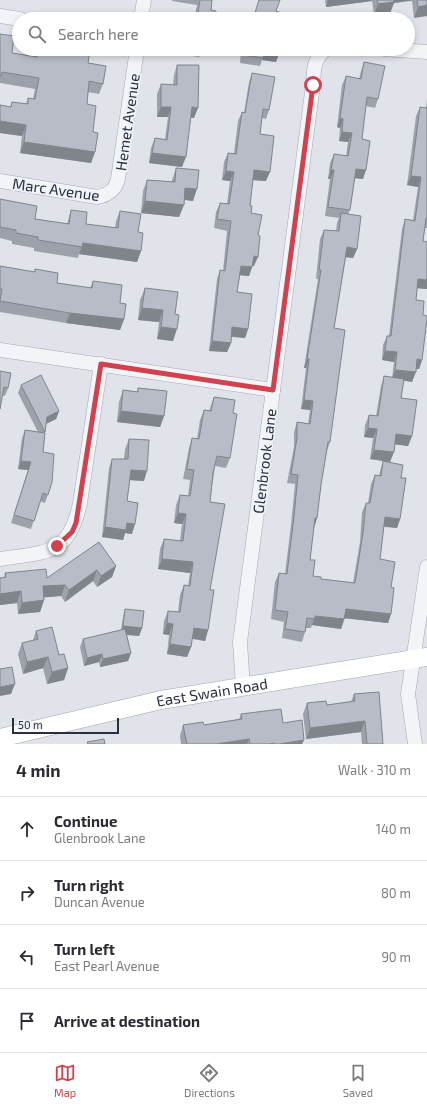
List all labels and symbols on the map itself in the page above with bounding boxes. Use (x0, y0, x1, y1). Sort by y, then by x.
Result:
street label: Hemet Avenue (111, 72, 143, 172)
route start (304, 76, 322, 94)
street label: Marc Avenue (11, 174, 101, 204)
street label: Glenbrook Lane (249, 407, 279, 515)
route end (48, 537, 66, 555)
street label: East Swain Road (154, 674, 269, 710)
scale bar (12, 716, 119, 735)

